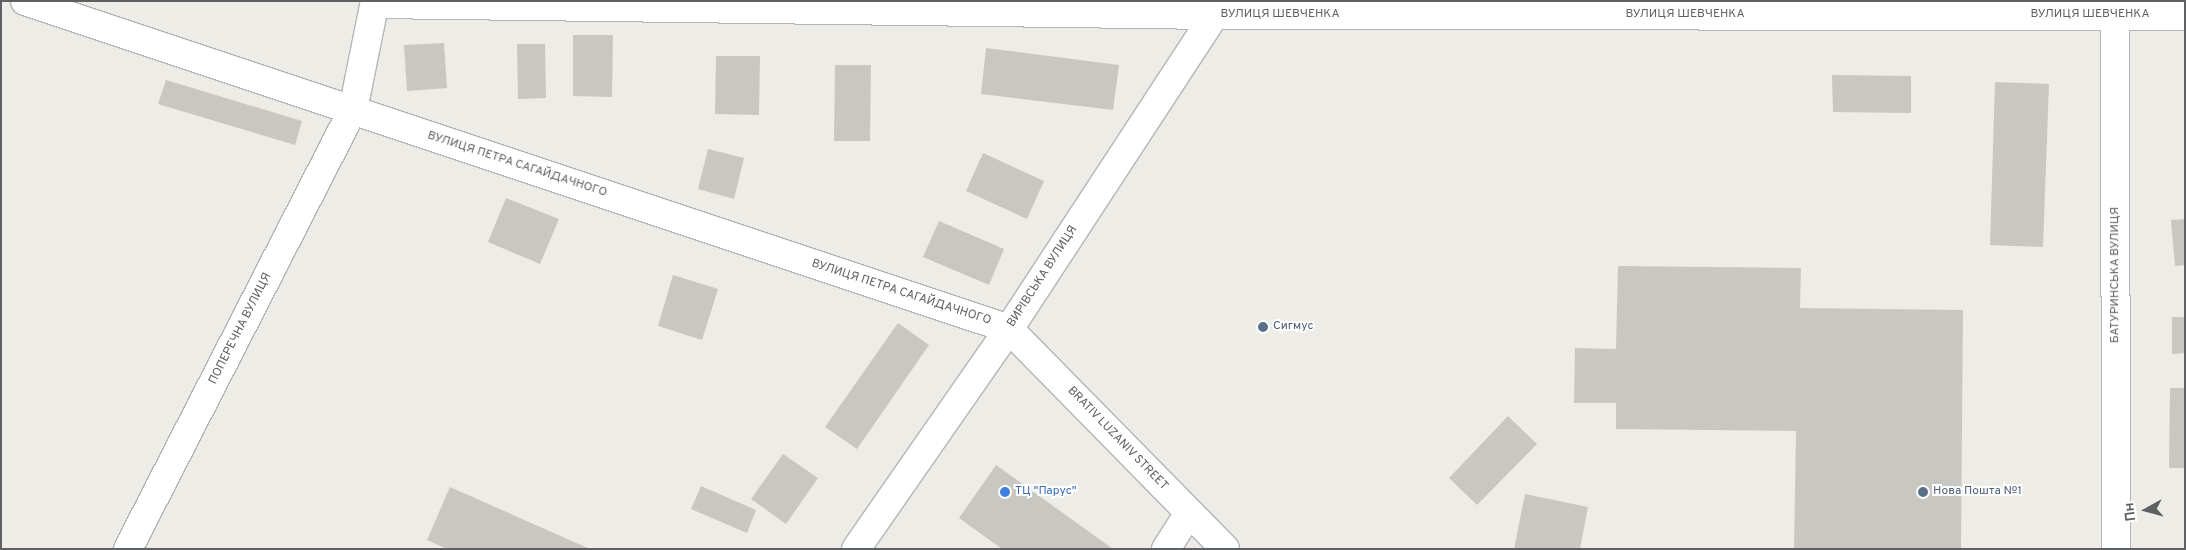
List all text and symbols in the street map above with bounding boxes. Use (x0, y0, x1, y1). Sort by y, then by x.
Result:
street label: ВУЛИЦЯ ШЕВЧЕНКА (1220, 8, 1340, 22)
street label: ВУЛИЦЯ ШЕВЧЕНКА (1625, 8, 1745, 22)
street label: ВУЛИЦЯ ШЕВЧЕНКА (2030, 8, 2150, 22)
street label: ВУЛИЦЯ ПЕТРА САГАЙДАЧНОГО (425, 129, 609, 201)
street label: БАТУРИНСЬКА ВУЛИЦЯ (2109, 207, 2123, 343)
street label: ВИРІВСЬКА ВУЛИЦЯ (1005, 223, 1081, 331)
street label: ВУЛИЦЯ ПЕТРА САГАЙДАЧНОГО (809, 257, 993, 329)
street label: ПОПЕРЕЧНА ВУЛИЦЯ (207, 271, 275, 387)
place label: Сигмус (1273, 320, 1314, 334)
marker: Сигмус (1257, 321, 1269, 333)
street label: BRATIV LUZANIV STREET (1063, 384, 1171, 494)
place label: ТЦ "Парус" (1015, 485, 1077, 499)
place label: Нова Пошта №1 (1933, 485, 2022, 499)
north arrow (2121, 485, 2171, 535)
marker: ТЦ "Парус" (999, 486, 1011, 498)
marker: Нова Пошта №1 (1917, 486, 1929, 498)
text: Пн (2121, 501, 2140, 522)

